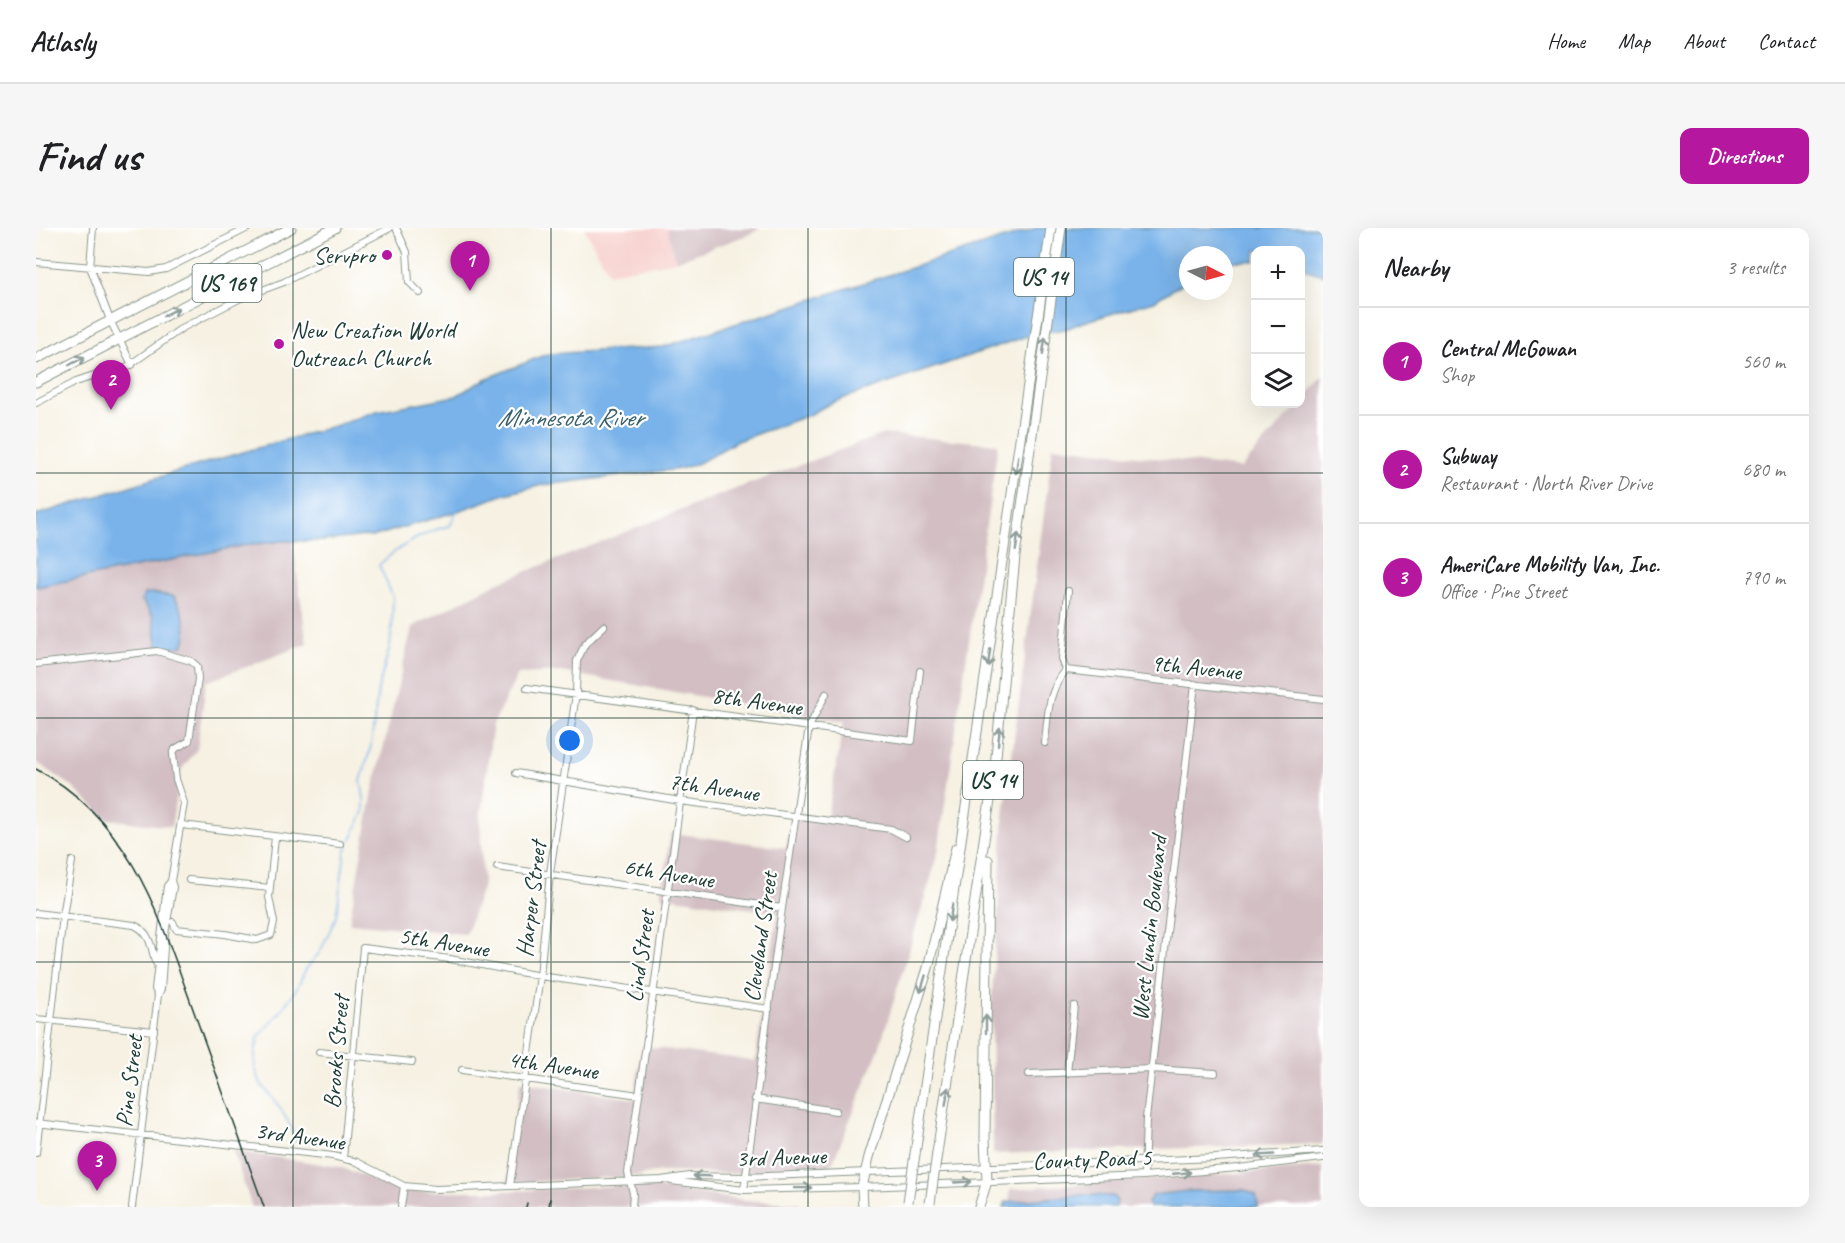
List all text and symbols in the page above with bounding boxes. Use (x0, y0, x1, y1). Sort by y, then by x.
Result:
text: Atlasly (30, 24, 95, 59)
text: Home (1547, 28, 1585, 54)
text: Map (1618, 28, 1650, 54)
text: About (1683, 28, 1725, 54)
text: Contact (1758, 28, 1815, 54)
button: Directions (1680, 128, 1809, 184)
text: Find us (36, 130, 141, 183)
place label: Servpro (313, 240, 378, 270)
pin: 1 (450, 242, 490, 291)
north arrow (1179, 246, 1233, 300)
map controls (1251, 246, 1305, 408)
button: + (1251, 246, 1305, 300)
marker: Servpro (380, 248, 394, 262)
text: Nearby (1383, 251, 1448, 284)
text: 3 results (1726, 255, 1785, 280)
road number: US 14 (1014, 258, 1074, 296)
road number: US 169 (192, 264, 261, 302)
button: − (1251, 300, 1305, 354)
one-way arrow (162, 306, 179, 318)
place label: New Creation World Outreach Church (291, 315, 458, 373)
text: Central McGowan (1440, 335, 1576, 363)
marker: New Creation World Outreach Church (272, 337, 286, 351)
one-way arrow (1039, 337, 1050, 356)
text: 1 (1398, 349, 1407, 374)
text: 560 m (1742, 349, 1785, 374)
one-way arrow (68, 354, 86, 366)
button: layers (1251, 354, 1305, 408)
pin: 2 (92, 360, 130, 410)
text: Shop (1440, 363, 1474, 388)
water label: Minnesota River (497, 401, 647, 434)
text: Subway (1440, 443, 1496, 471)
one-way arrow (1011, 455, 1022, 475)
text: 2 (1398, 457, 1407, 482)
text: 680 m (1742, 457, 1785, 482)
text: Restaurant · North River Drive (1440, 471, 1652, 496)
one-way arrow (1012, 533, 1023, 553)
text: AmeriCare Mobility Van, Inc. (1440, 551, 1660, 579)
text: 3 (1398, 565, 1407, 590)
text: 790 m (1742, 565, 1785, 590)
text: Office · Pine Street (1440, 579, 1567, 604)
street label: 9th Avenue (1149, 647, 1245, 687)
one-way arrow (984, 648, 995, 668)
street label: 8th Avenue (710, 680, 806, 722)
your location (555, 726, 584, 755)
one-way arrow (993, 727, 1004, 747)
road number: US 14 (963, 761, 1023, 799)
street label: 7th Avenue (667, 766, 763, 808)
street label: West Lundin Boulevard (1124, 831, 1174, 1022)
street label: Harper Street (509, 836, 553, 959)
street label: 6th Avenue (622, 851, 718, 895)
street label: Cleveland Street (736, 868, 784, 1004)
one-way arrow (945, 903, 956, 923)
street label: Lind Street (619, 906, 662, 1004)
street label: 5th Avenue (397, 920, 493, 964)
one-way arrow (917, 974, 928, 993)
street label: Brooks Street (316, 991, 356, 1110)
one-way arrow (980, 1014, 992, 1034)
street label: Pine Street (109, 1031, 150, 1129)
street label: 4th Avenue (506, 1044, 602, 1086)
one-way arrow (941, 1086, 952, 1106)
street label: 3rd Avenue (253, 1115, 349, 1157)
street label: 3rd Avenue (736, 1140, 829, 1174)
pin: 3 (78, 1142, 116, 1191)
street label: County Road 5 (1032, 1142, 1153, 1176)
one-way arrow (1255, 1150, 1275, 1161)
one-way arrow (1171, 1167, 1191, 1178)
one-way arrow (693, 1170, 713, 1182)
one-way arrow (952, 1177, 972, 1188)
one-way arrow (792, 1183, 812, 1194)

